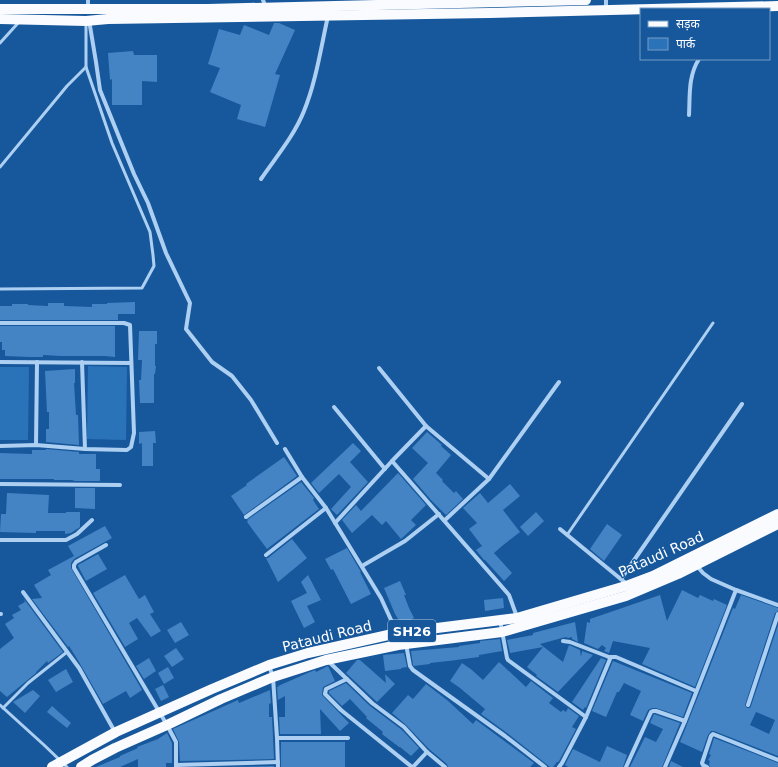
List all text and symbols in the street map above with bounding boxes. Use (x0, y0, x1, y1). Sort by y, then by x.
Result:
legend (640, 8, 770, 60)
text: सड़क (676, 17, 701, 31)
text: पार्क (676, 37, 696, 51)
street label: Pataudi Road (616, 528, 706, 580)
street label: Pataudi Road (281, 617, 373, 655)
road number: SH26 (388, 620, 436, 642)

